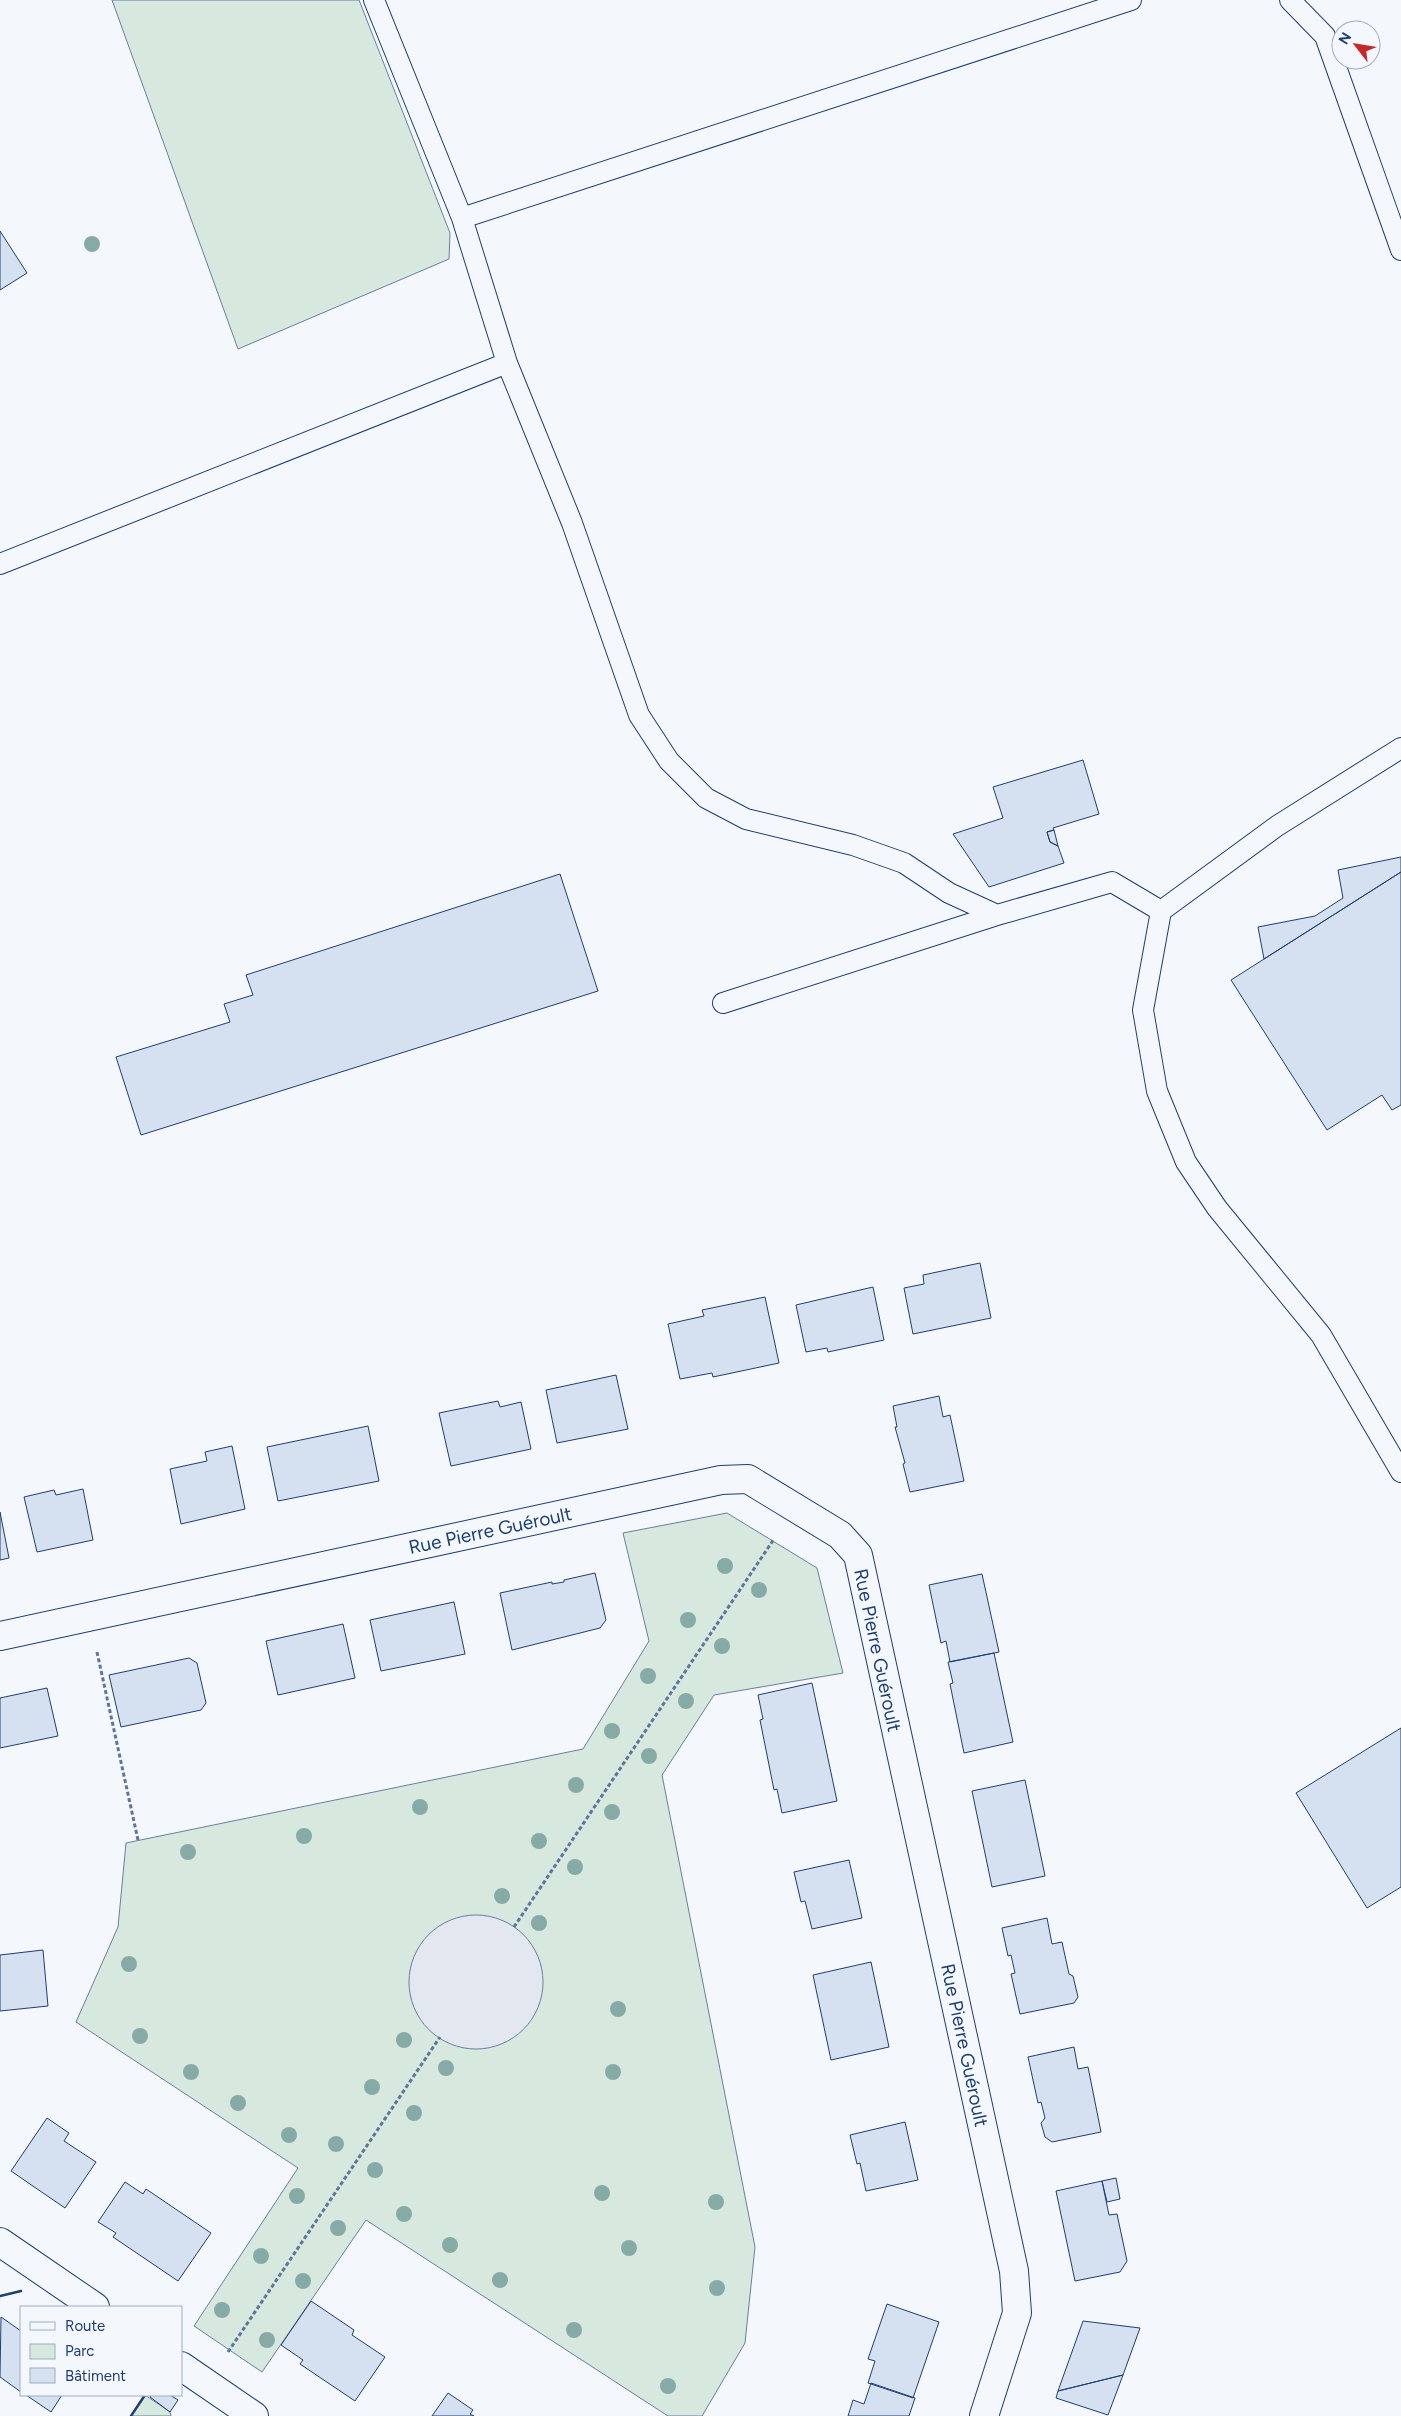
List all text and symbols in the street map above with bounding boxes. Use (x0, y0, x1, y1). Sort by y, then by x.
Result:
north arrow (1331, 20, 1381, 70)
text: N (1335, 30, 1355, 48)
street label: Rue Pierre Guéroult (406, 1502, 574, 1559)
street label: Rue Pierre Guéroult (849, 1566, 906, 1734)
street label: Rue Pierre Guéroult (936, 1961, 993, 2129)
legend (20, 2306, 182, 2396)
text: Route (65, 2317, 105, 2335)
text: Parc (65, 2342, 94, 2360)
text: Bâtiment (65, 2367, 126, 2385)

